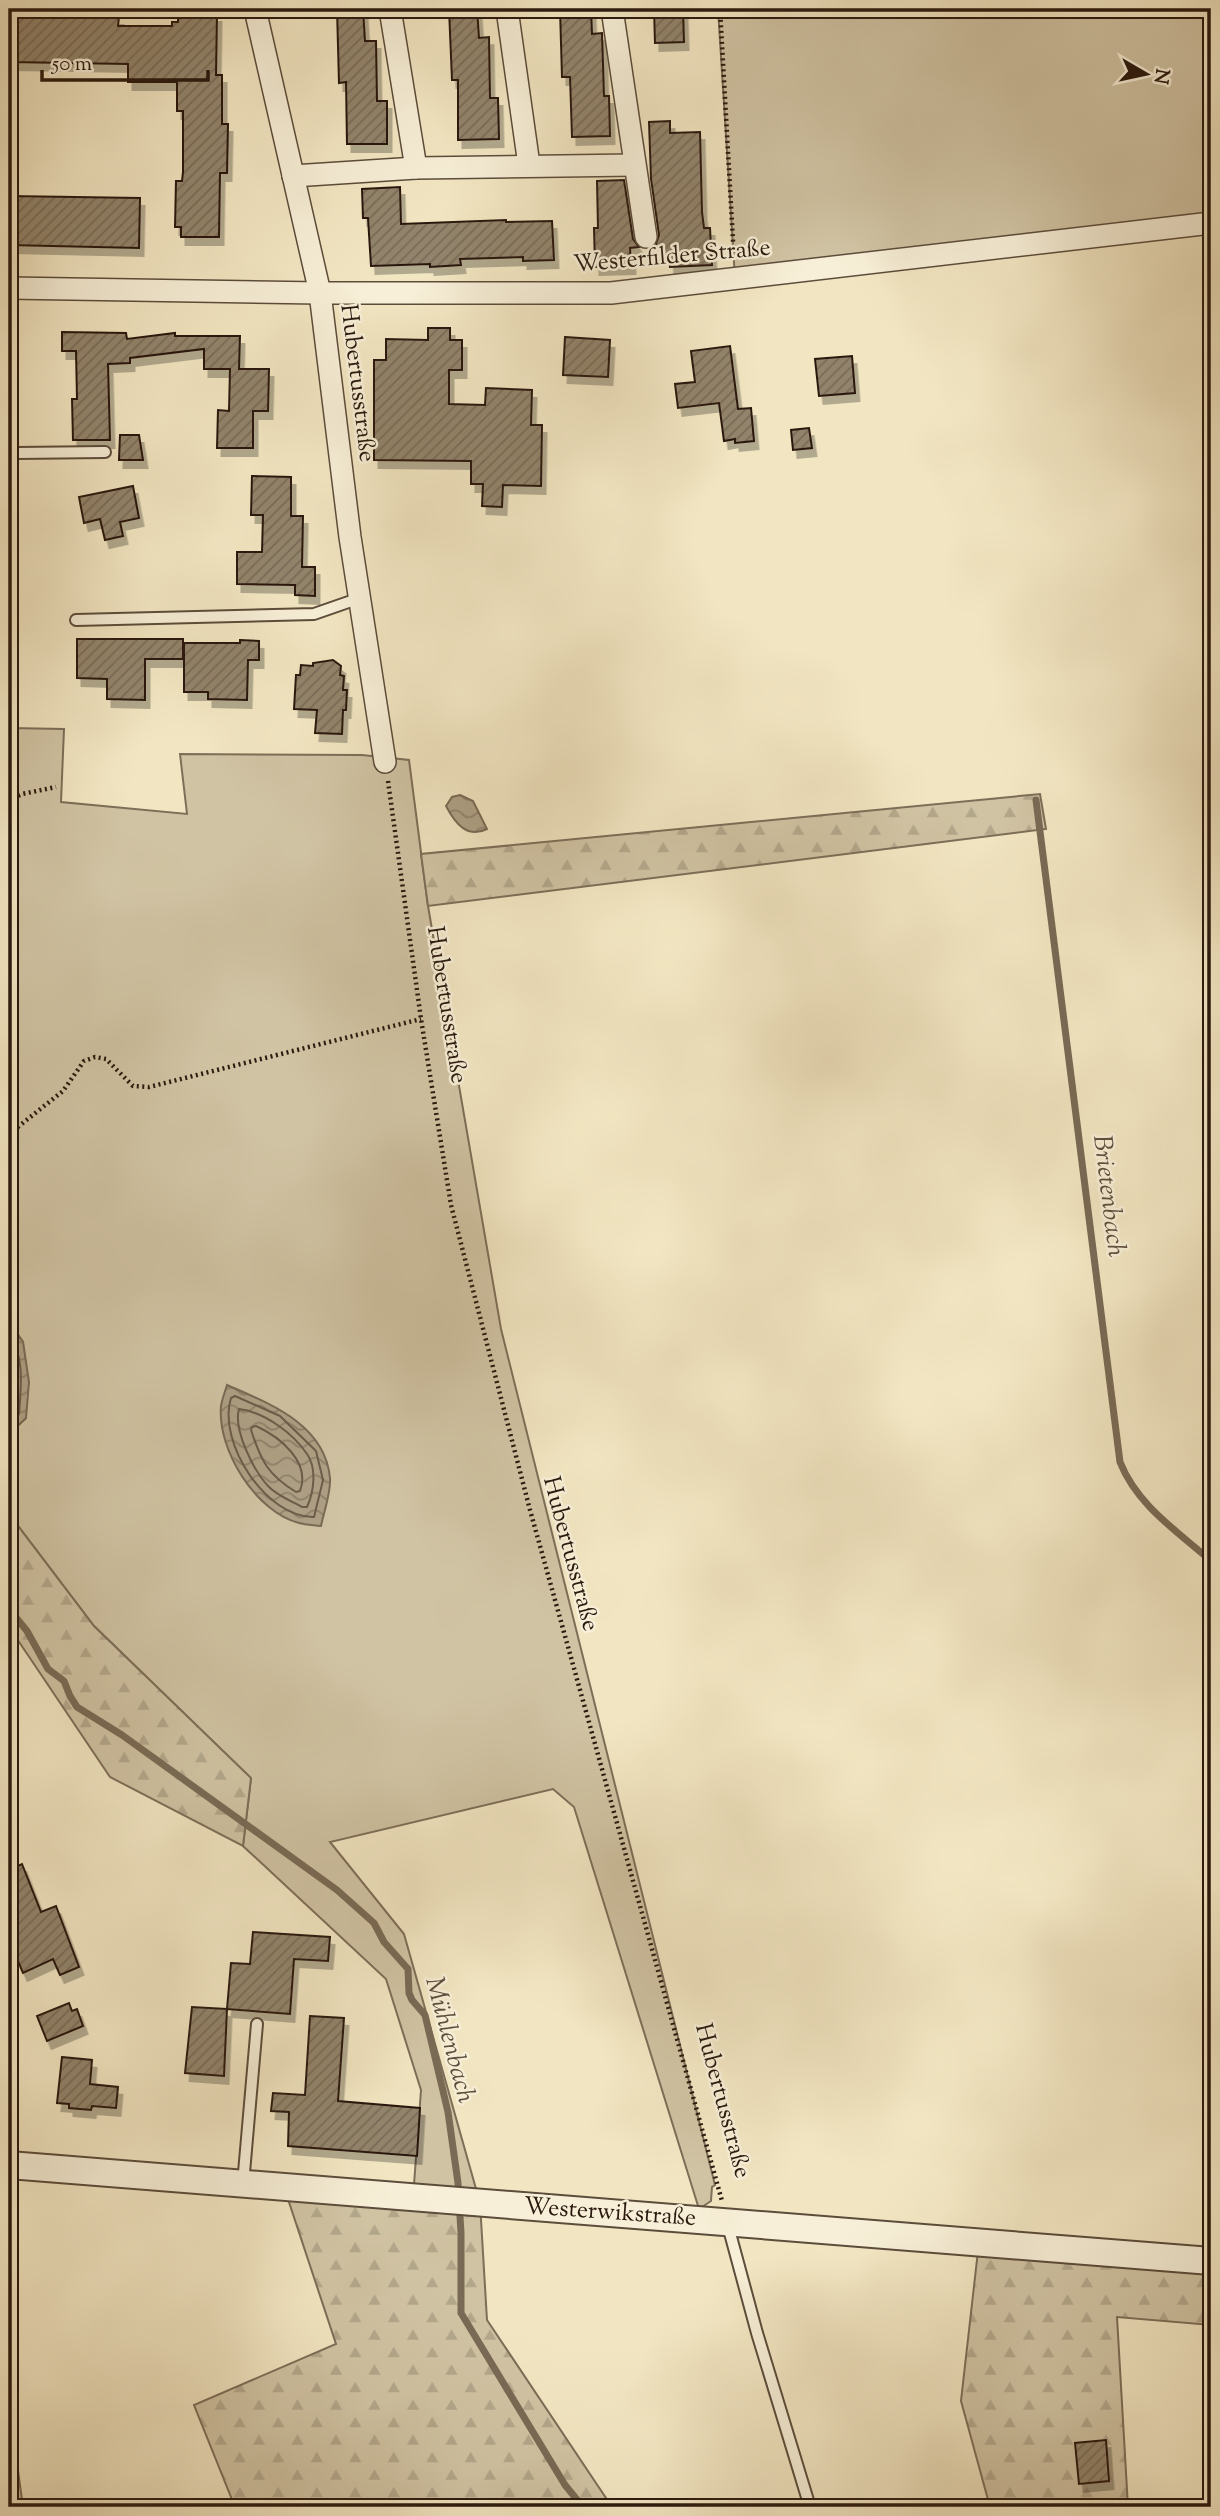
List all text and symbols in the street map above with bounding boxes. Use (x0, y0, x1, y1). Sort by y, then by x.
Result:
scale bar (42, 38, 208, 82)
north arrow (1112, 38, 1182, 108)
text: 50 m (51, 50, 92, 80)
text: N (1146, 67, 1175, 86)
street label: Westerfilder Straße (572, 231, 772, 283)
street label: Hubertusstraße (330, 302, 384, 464)
street label: Hubertusstraße (417, 924, 475, 1086)
water label: Brietenbach (1082, 1133, 1134, 1259)
street label: Hubertusstraße (533, 1473, 607, 1635)
water label: Mühlenbach (414, 1973, 484, 2108)
street label: Hubertusstraße (685, 2020, 759, 2182)
street label: Westerwikstraße (523, 2190, 697, 2236)

